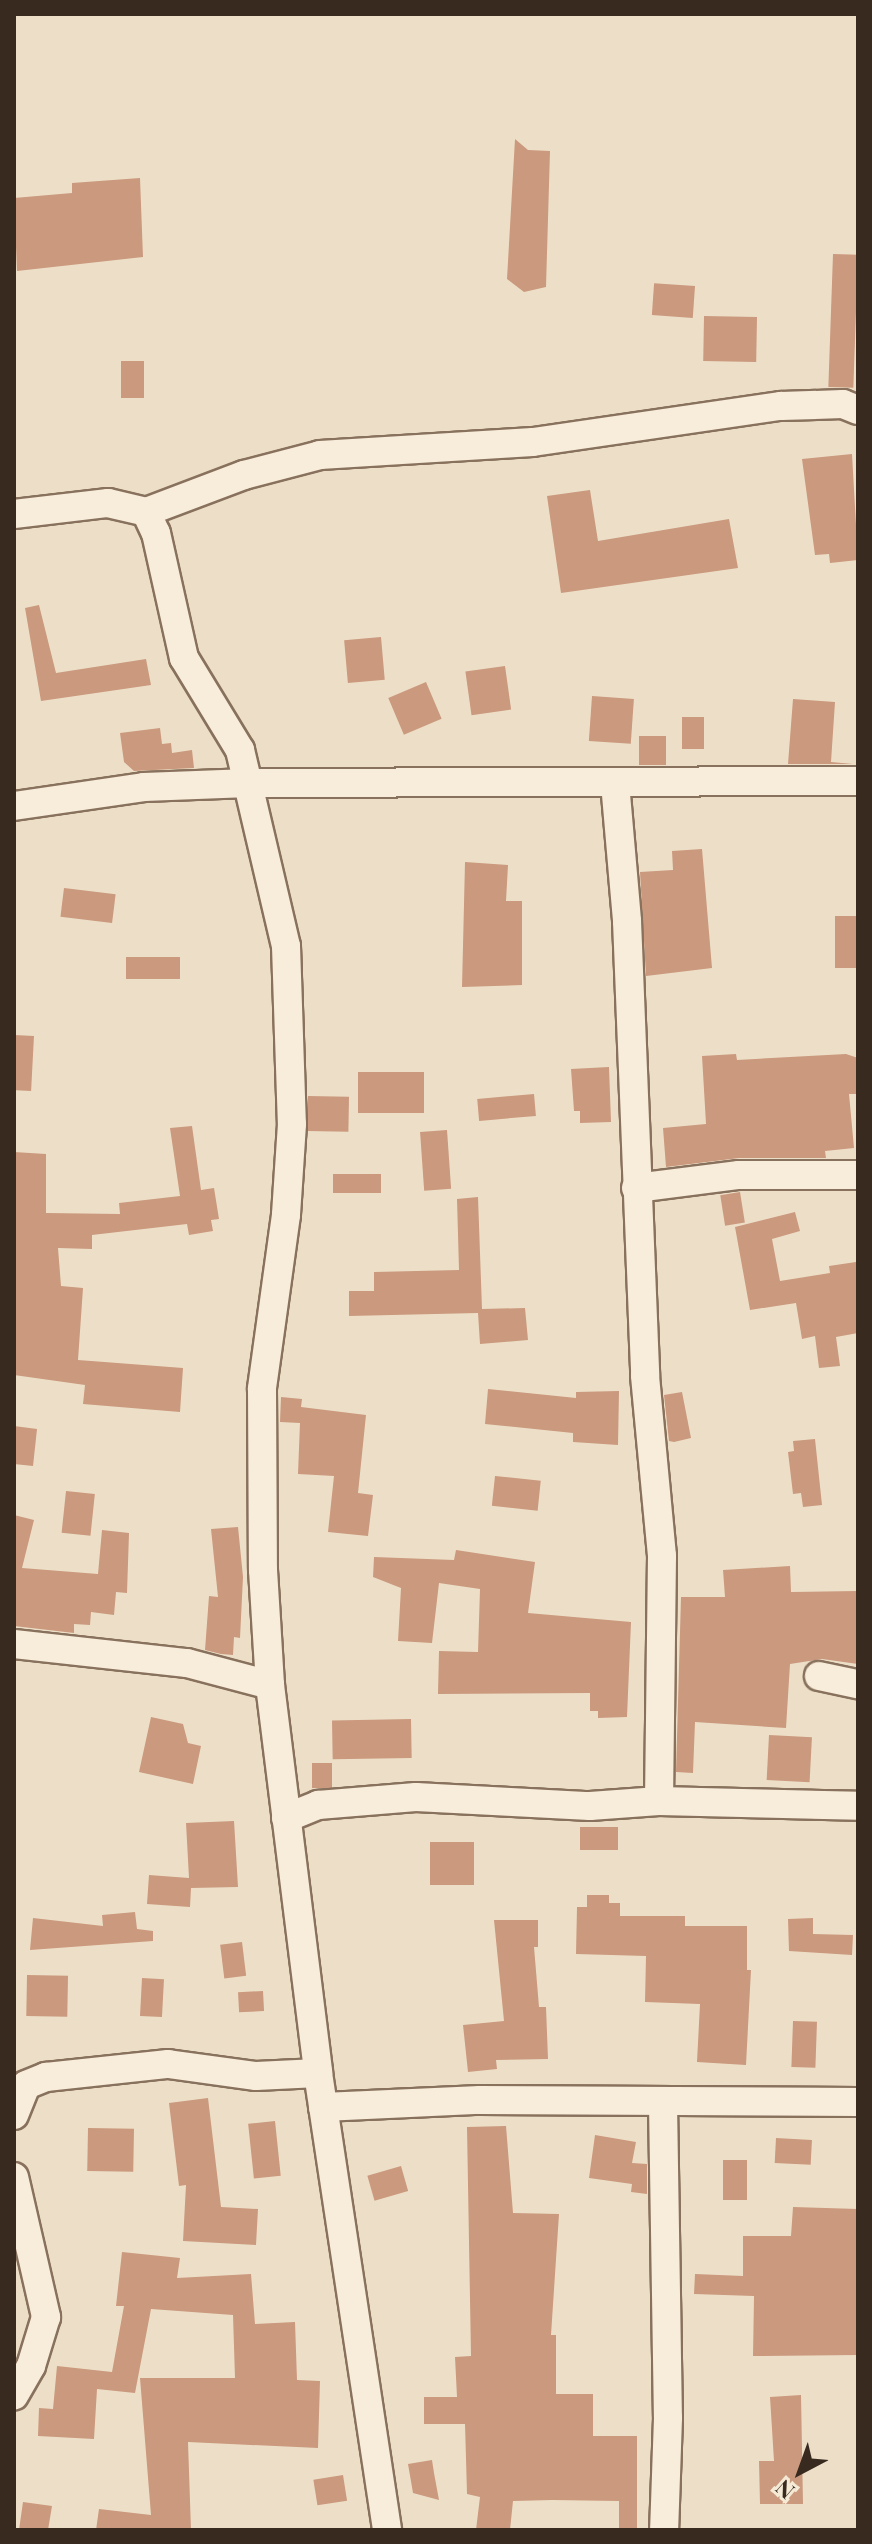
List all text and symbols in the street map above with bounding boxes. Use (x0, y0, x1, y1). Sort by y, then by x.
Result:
north arrow (760, 2432, 840, 2512)
text: N (768, 2474, 800, 2507)

